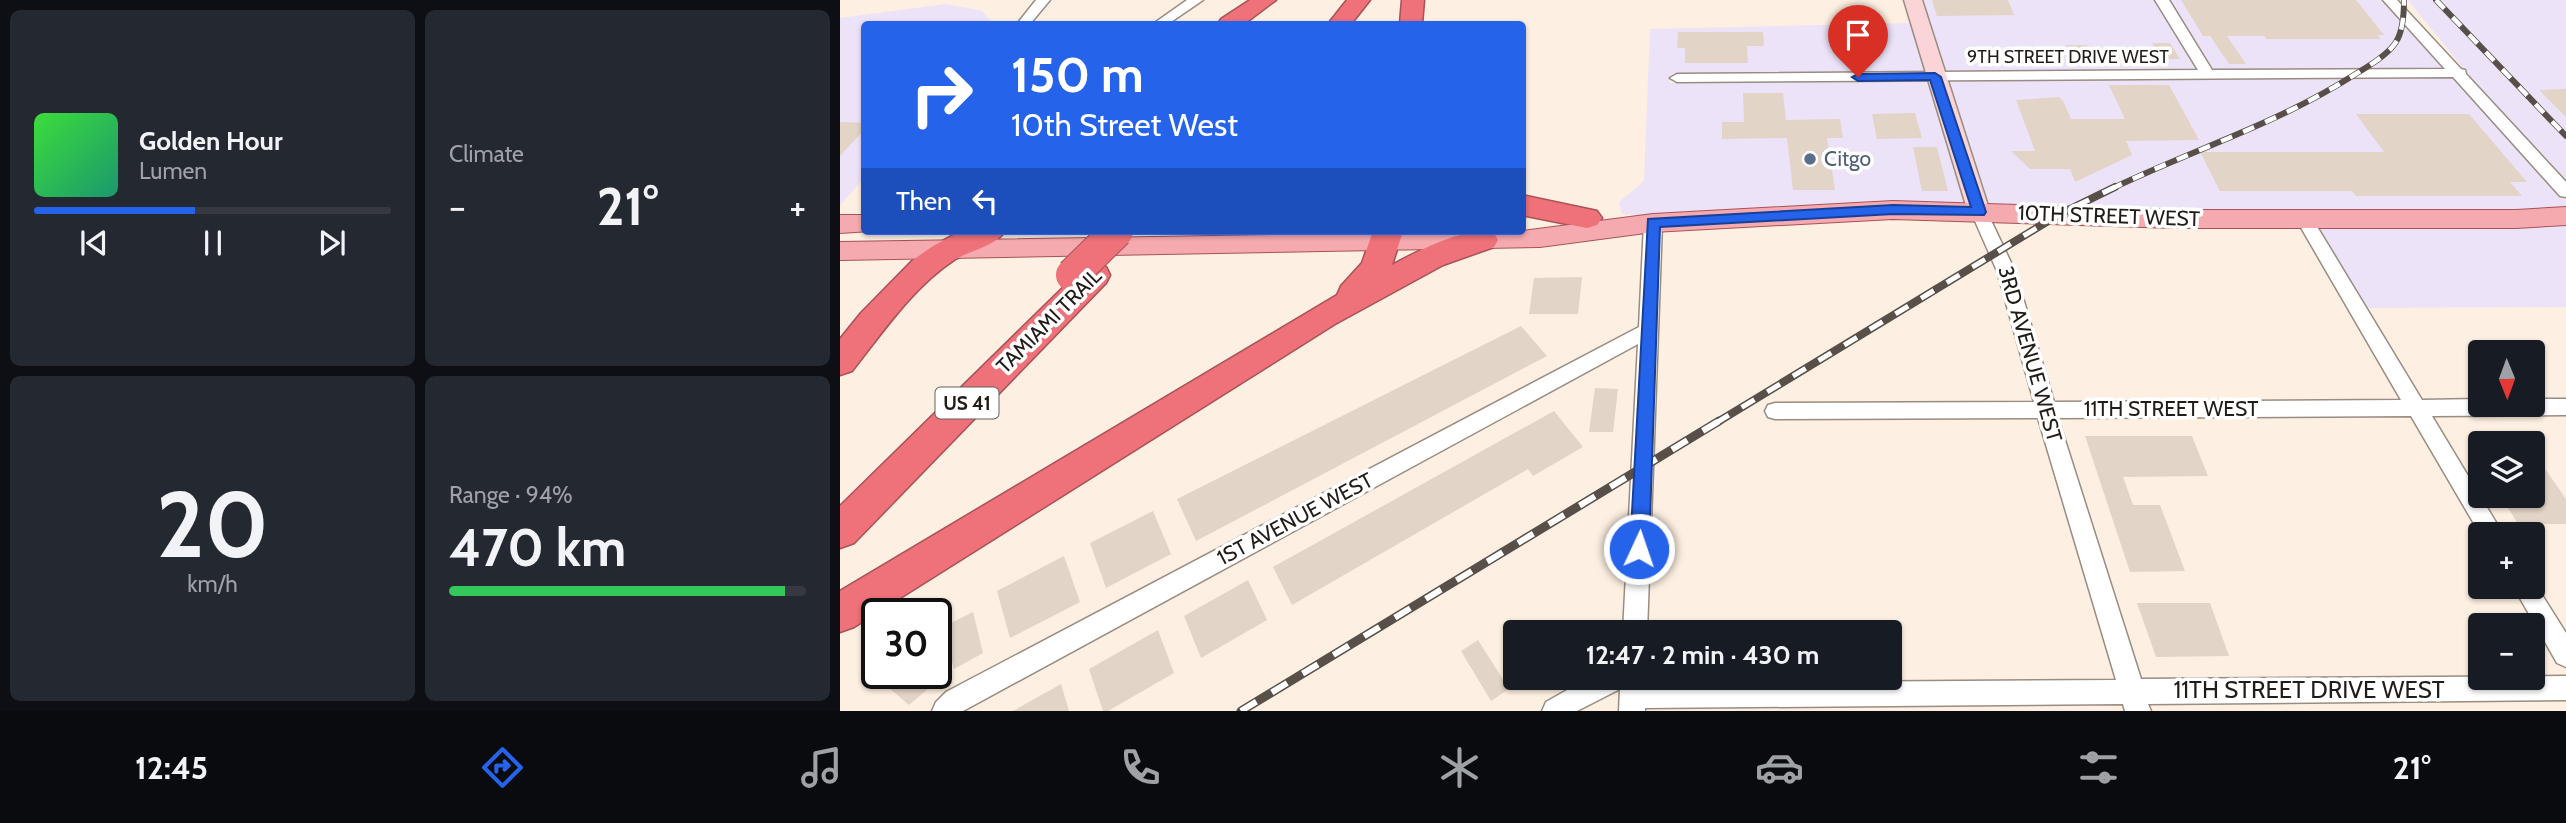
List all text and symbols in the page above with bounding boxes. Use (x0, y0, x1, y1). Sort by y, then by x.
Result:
pin (1828, 5, 1888, 77)
icon: arrive (1839, 16, 1877, 54)
text: 150 m (1011, 45, 1144, 104)
street label: 9TH STREET DRIVE WEST (1967, 46, 2169, 68)
icon: right (896, 49, 987, 140)
text: 10th Street West (1011, 105, 1238, 144)
text: Golden Hour (139, 125, 282, 157)
text: Climate (449, 140, 524, 168)
place label: Citgo (1824, 146, 1871, 171)
marker: Citgo (1802, 151, 1818, 167)
text: Lumen (139, 157, 207, 185)
text: 21° (597, 175, 658, 238)
icon: left (966, 182, 1004, 220)
text: − (449, 183, 466, 230)
text: + (789, 183, 806, 230)
text: Then (896, 185, 952, 217)
street label: 10TH STREET WEST (2018, 200, 2200, 231)
icon: previous (75, 224, 113, 262)
icon: pause (194, 224, 232, 262)
icon: next (313, 224, 351, 262)
street label: TAMIAMI TRAIL (991, 263, 1107, 378)
street label: 3RD AVENUE WEST (1993, 263, 2068, 445)
north arrow (2468, 340, 2544, 416)
map controls (2468, 340, 2545, 690)
road number: US 41 (936, 388, 998, 418)
street label: 11TH STREET WEST (2084, 396, 2258, 421)
button: layers (2468, 431, 2545, 508)
street label: 1ST AVENUE WEST (1213, 467, 1377, 570)
text: 20 (156, 469, 269, 580)
text: Range · 94% (449, 481, 573, 509)
position arrow (1602, 512, 1676, 586)
text: 470 km (449, 516, 626, 579)
button: + (2468, 522, 2545, 599)
text: km/h (187, 570, 238, 598)
speed limit sign: 30 (861, 598, 952, 689)
button: − (2468, 613, 2545, 690)
text: 12:47 · 2 min · 430 m (1586, 639, 1819, 671)
street label: 11TH STREET DRIVE WEST (2173, 675, 2445, 704)
icon: directions (478, 743, 527, 792)
icon: music (797, 743, 846, 792)
icon: phone (1116, 743, 1165, 792)
icon: climate (1435, 743, 1484, 792)
icon: car (1755, 743, 1804, 792)
icon: filters (2074, 743, 2123, 792)
text: 12:45 (135, 748, 208, 787)
text: 21° (2393, 748, 2431, 787)

